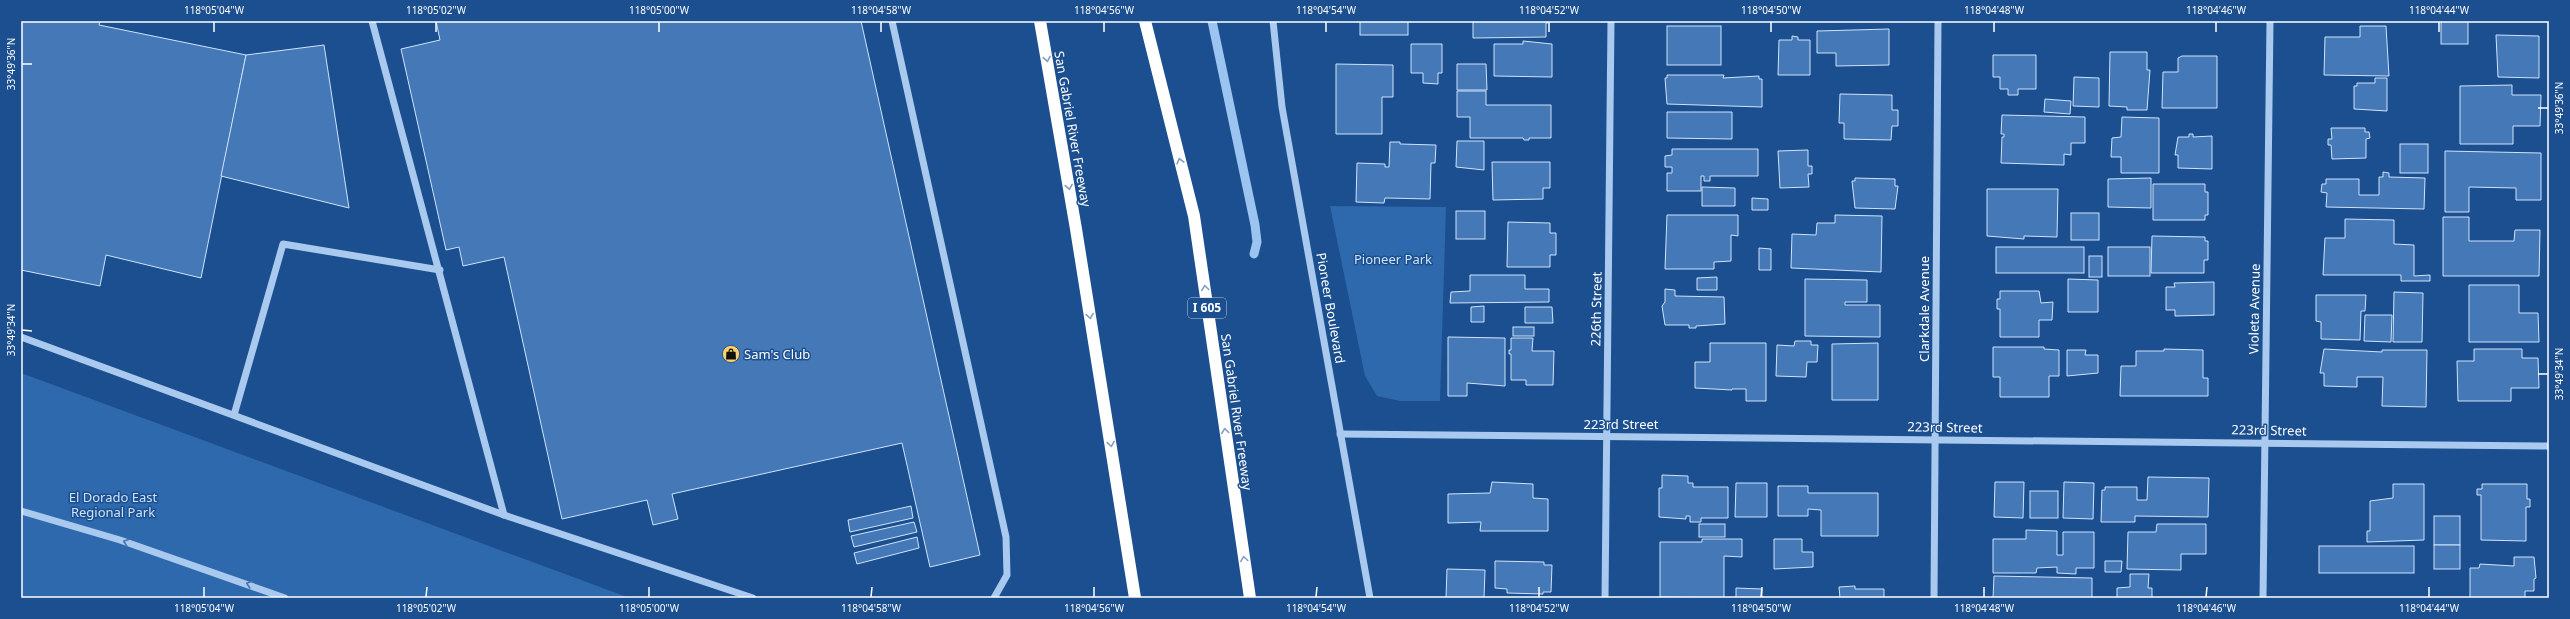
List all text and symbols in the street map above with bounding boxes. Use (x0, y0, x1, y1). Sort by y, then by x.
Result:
text: 118°05'04"W (184, 3, 245, 17)
text: 118°05'02"W (406, 3, 467, 17)
text: 118°05'00"W (629, 3, 690, 17)
text: 118°04'58"W (851, 3, 912, 17)
text: 118°04'56"W (1074, 3, 1135, 17)
text: 118°04'54"W (1296, 3, 1357, 17)
text: 118°04'52"W (1519, 3, 1580, 17)
text: 118°04'50"W (1741, 3, 1802, 17)
text: 118°04'48"W (1964, 3, 2025, 17)
text: 118°04'46"W (2186, 3, 2247, 17)
text: 118°04'44"W (2409, 3, 2470, 17)
text: 33°49'36"N (4, 38, 18, 90)
street label: San Gabriel River Freeway (1050, 50, 1096, 209)
one-way arrow (1042, 56, 1051, 63)
text: 33°49'36"N (2552, 82, 2566, 134)
one-way arrow (1176, 158, 1185, 165)
one-way arrow (1064, 184, 1073, 191)
park label: Pioneer Park (1354, 250, 1432, 268)
street label: Pioneer Boulevard (1312, 251, 1350, 365)
street label: Clarkdale Avenue (1915, 256, 1933, 362)
street label: Violeta Avenue (2244, 263, 2264, 355)
street label: 226th Street (1586, 271, 1606, 347)
one-way arrow (1201, 285, 1210, 291)
road number: I 605 (1188, 298, 1226, 318)
text: 33°49'34"N (4, 304, 18, 356)
one-way arrow (1085, 313, 1094, 319)
street label: San Gabriel River Freeway (1217, 333, 1257, 492)
shop icon: Sam's Club (721, 344, 741, 364)
place label: Sam's Club (744, 345, 810, 363)
text: 33°49'34"N (2552, 348, 2566, 400)
street label: 223rd Street (1583, 415, 1659, 433)
street label: 223rd Street (1907, 417, 1983, 437)
street label: 223rd Street (2231, 420, 2307, 440)
one-way arrow (1221, 428, 1230, 434)
one-way arrow (1106, 441, 1115, 447)
park label: El Dorado East Regional Park (69, 488, 158, 521)
one-way arrow (122, 538, 129, 547)
one-way arrow (1240, 556, 1249, 562)
one-way arrow (245, 581, 252, 589)
text: 118°05'04"W (174, 601, 235, 615)
text: 118°05'02"W (396, 601, 457, 615)
text: 118°05'00"W (619, 601, 680, 615)
text: 118°04'58"W (841, 601, 902, 615)
text: 118°04'56"W (1064, 601, 1125, 615)
text: 118°04'54"W (1286, 601, 1347, 615)
text: 118°04'52"W (1509, 601, 1570, 615)
text: 118°04'50"W (1731, 601, 1792, 615)
text: 118°04'48"W (1954, 601, 2015, 615)
text: 118°04'46"W (2176, 601, 2237, 615)
text: 118°04'44"W (2399, 601, 2460, 615)

